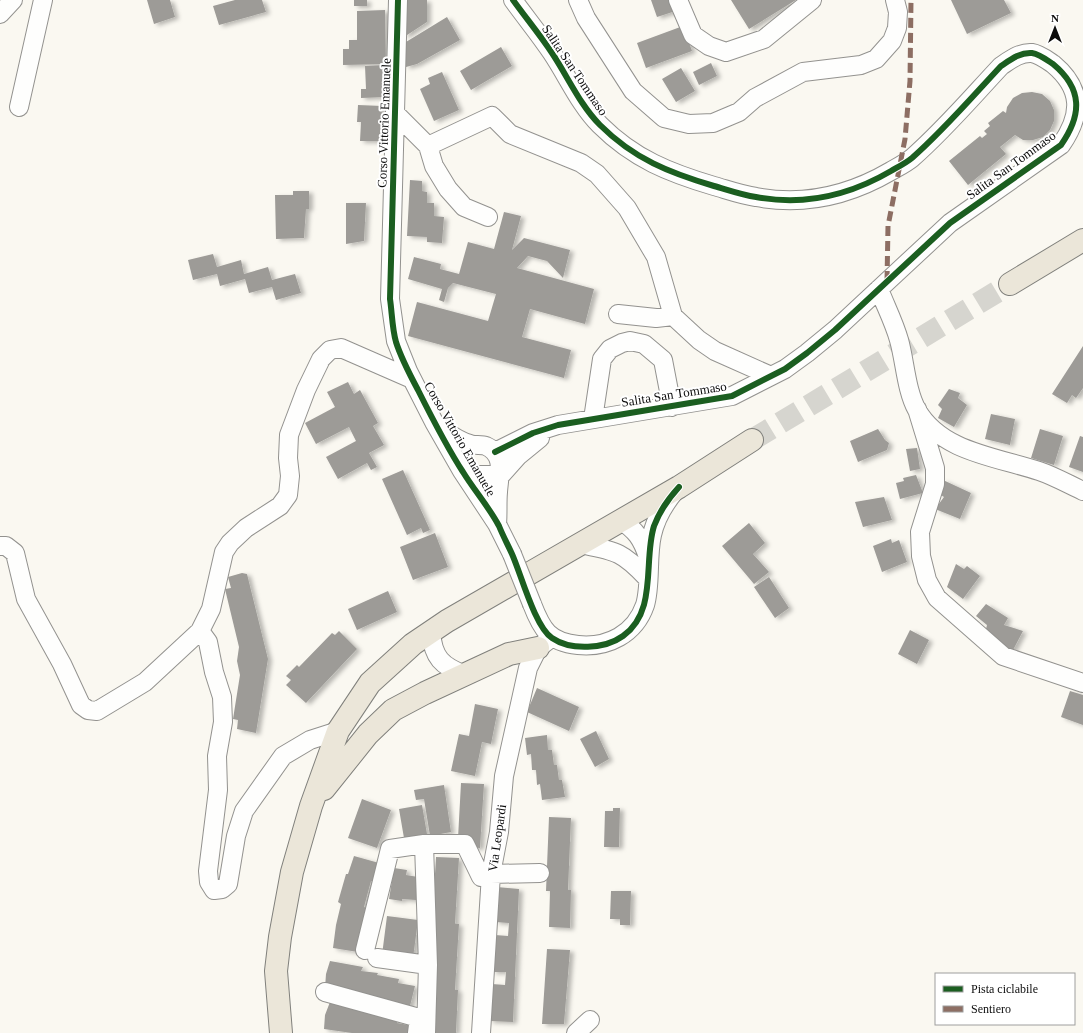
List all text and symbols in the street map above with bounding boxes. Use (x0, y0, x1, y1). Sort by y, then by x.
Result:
north arrow (1035, 8, 1075, 48)
text: N (1051, 12, 1059, 24)
street label: Salita San Tommaso (539, 22, 611, 118)
street label: Corso Vittorio Emanuele (374, 58, 394, 188)
street label: Salita San Tommaso (964, 128, 1058, 202)
street label: Salita San Tommaso (620, 378, 728, 410)
street label: Corso Vittorio Emanuele (421, 379, 499, 499)
street label: Via Leopardi (485, 803, 509, 873)
legend (935, 973, 1075, 1025)
text: Pista ciclabile (971, 982, 1038, 996)
text: Sentiero (971, 1002, 1011, 1016)

